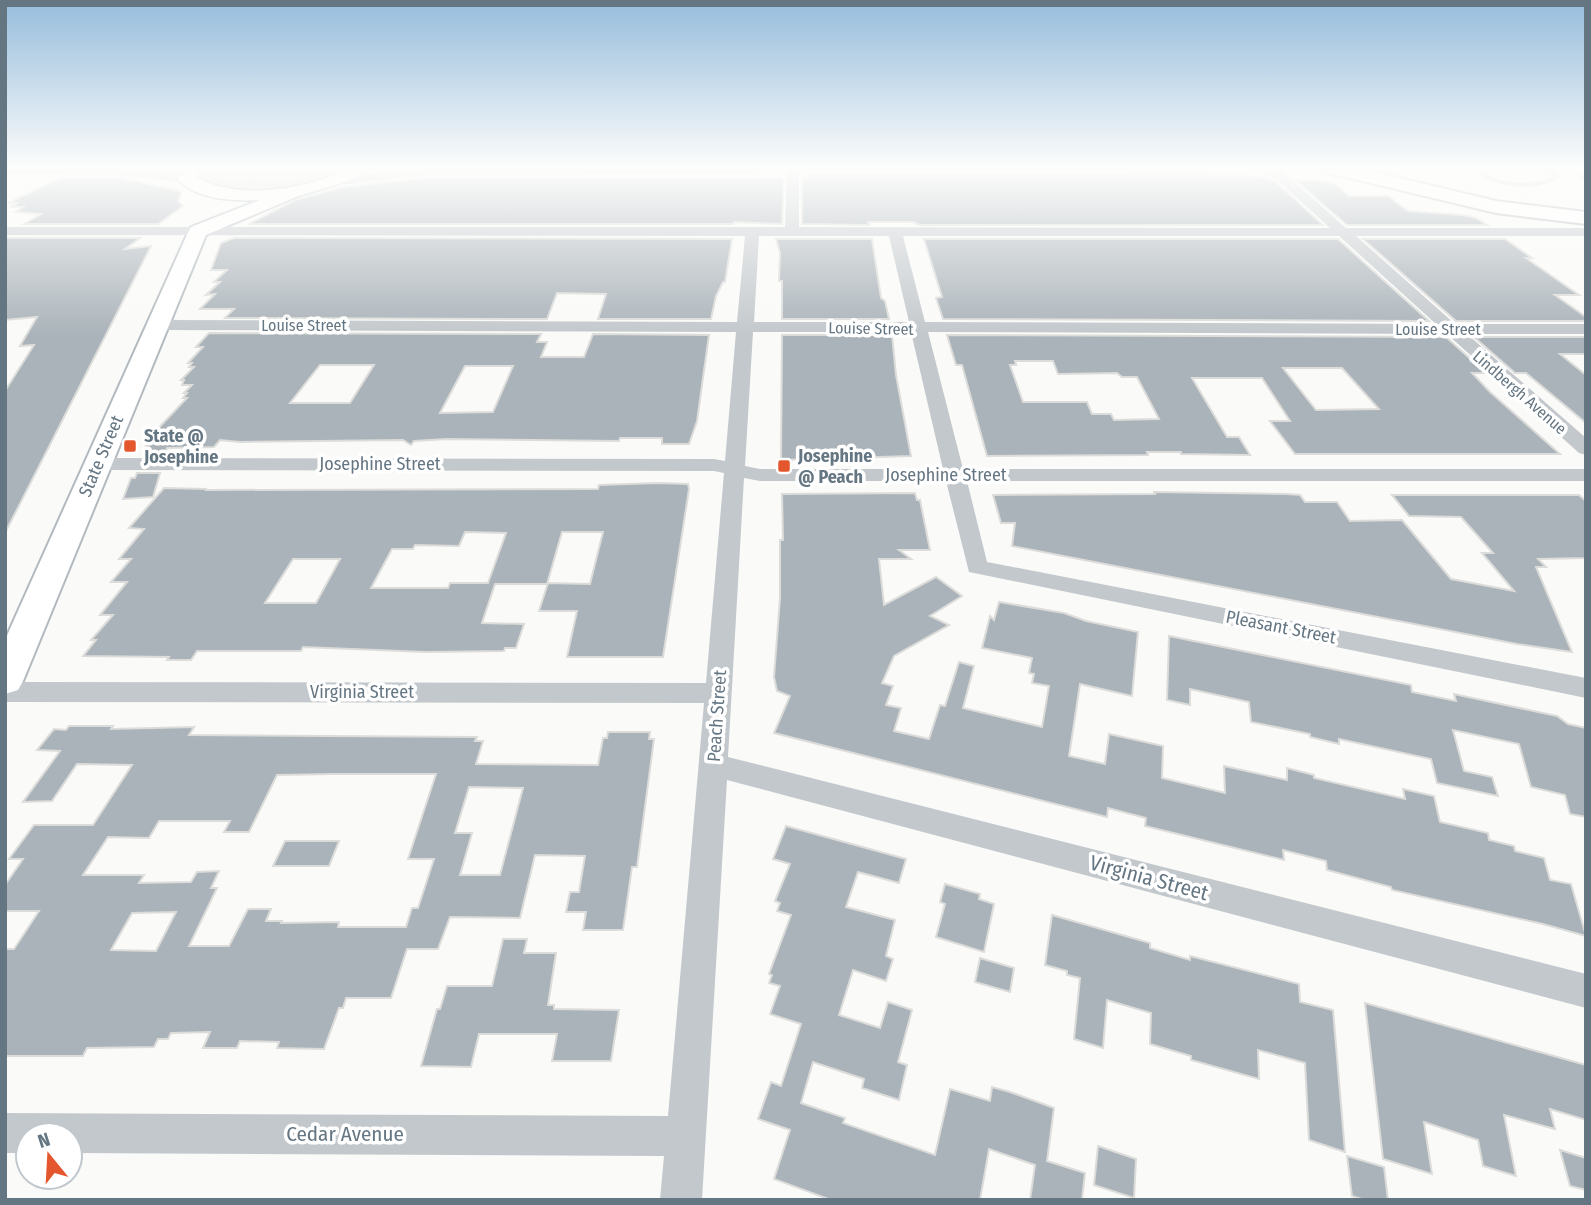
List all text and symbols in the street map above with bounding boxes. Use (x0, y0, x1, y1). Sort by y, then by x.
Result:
street label: Louise Street (261, 316, 347, 335)
street label: Louise Street (828, 318, 915, 339)
street label: Louise Street (1395, 320, 1481, 339)
street label: Lindbergh Avenue (1469, 347, 1570, 438)
street label: State Street (74, 412, 128, 500)
place label: State @ Josephine (143, 425, 218, 468)
marker: State @ Josephine (122, 438, 138, 454)
place label: Josephine @ Peach (797, 445, 872, 488)
street label: Josephine Street (319, 453, 441, 475)
marker: Josephine @ Peach (776, 458, 792, 474)
street label: Josephine Street (885, 464, 1007, 486)
street label: Pleasant Street (1224, 606, 1338, 648)
street label: Peach Street (703, 669, 731, 763)
street label: Virginia Street (310, 681, 414, 703)
street label: Virginia Street (1087, 850, 1211, 906)
north arrow (14, 1121, 84, 1191)
street label: Cedar Avenue (286, 1121, 404, 1147)
text: N (35, 1128, 53, 1153)

